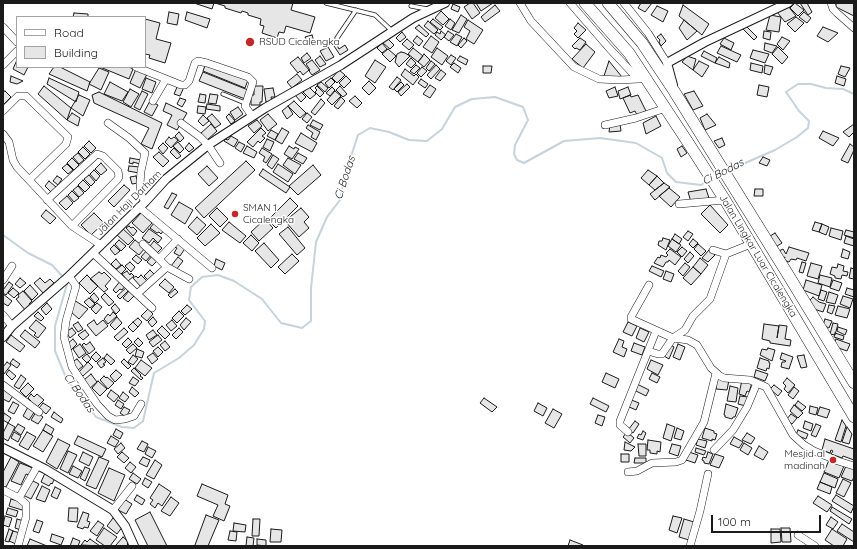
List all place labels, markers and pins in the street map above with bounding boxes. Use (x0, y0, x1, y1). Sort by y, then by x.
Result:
marker: RSUD Cicalengka (244, 36, 256, 48)
place label: RSUD Cicalengka (259, 36, 340, 48)
place label: SMAN 1 Cicalengka (243, 202, 294, 226)
marker: SMAN 1 Cicalengka (230, 209, 240, 219)
place label: Mesjid al madinah (784, 448, 825, 472)
marker: Mesjid al madinah (828, 455, 838, 465)

